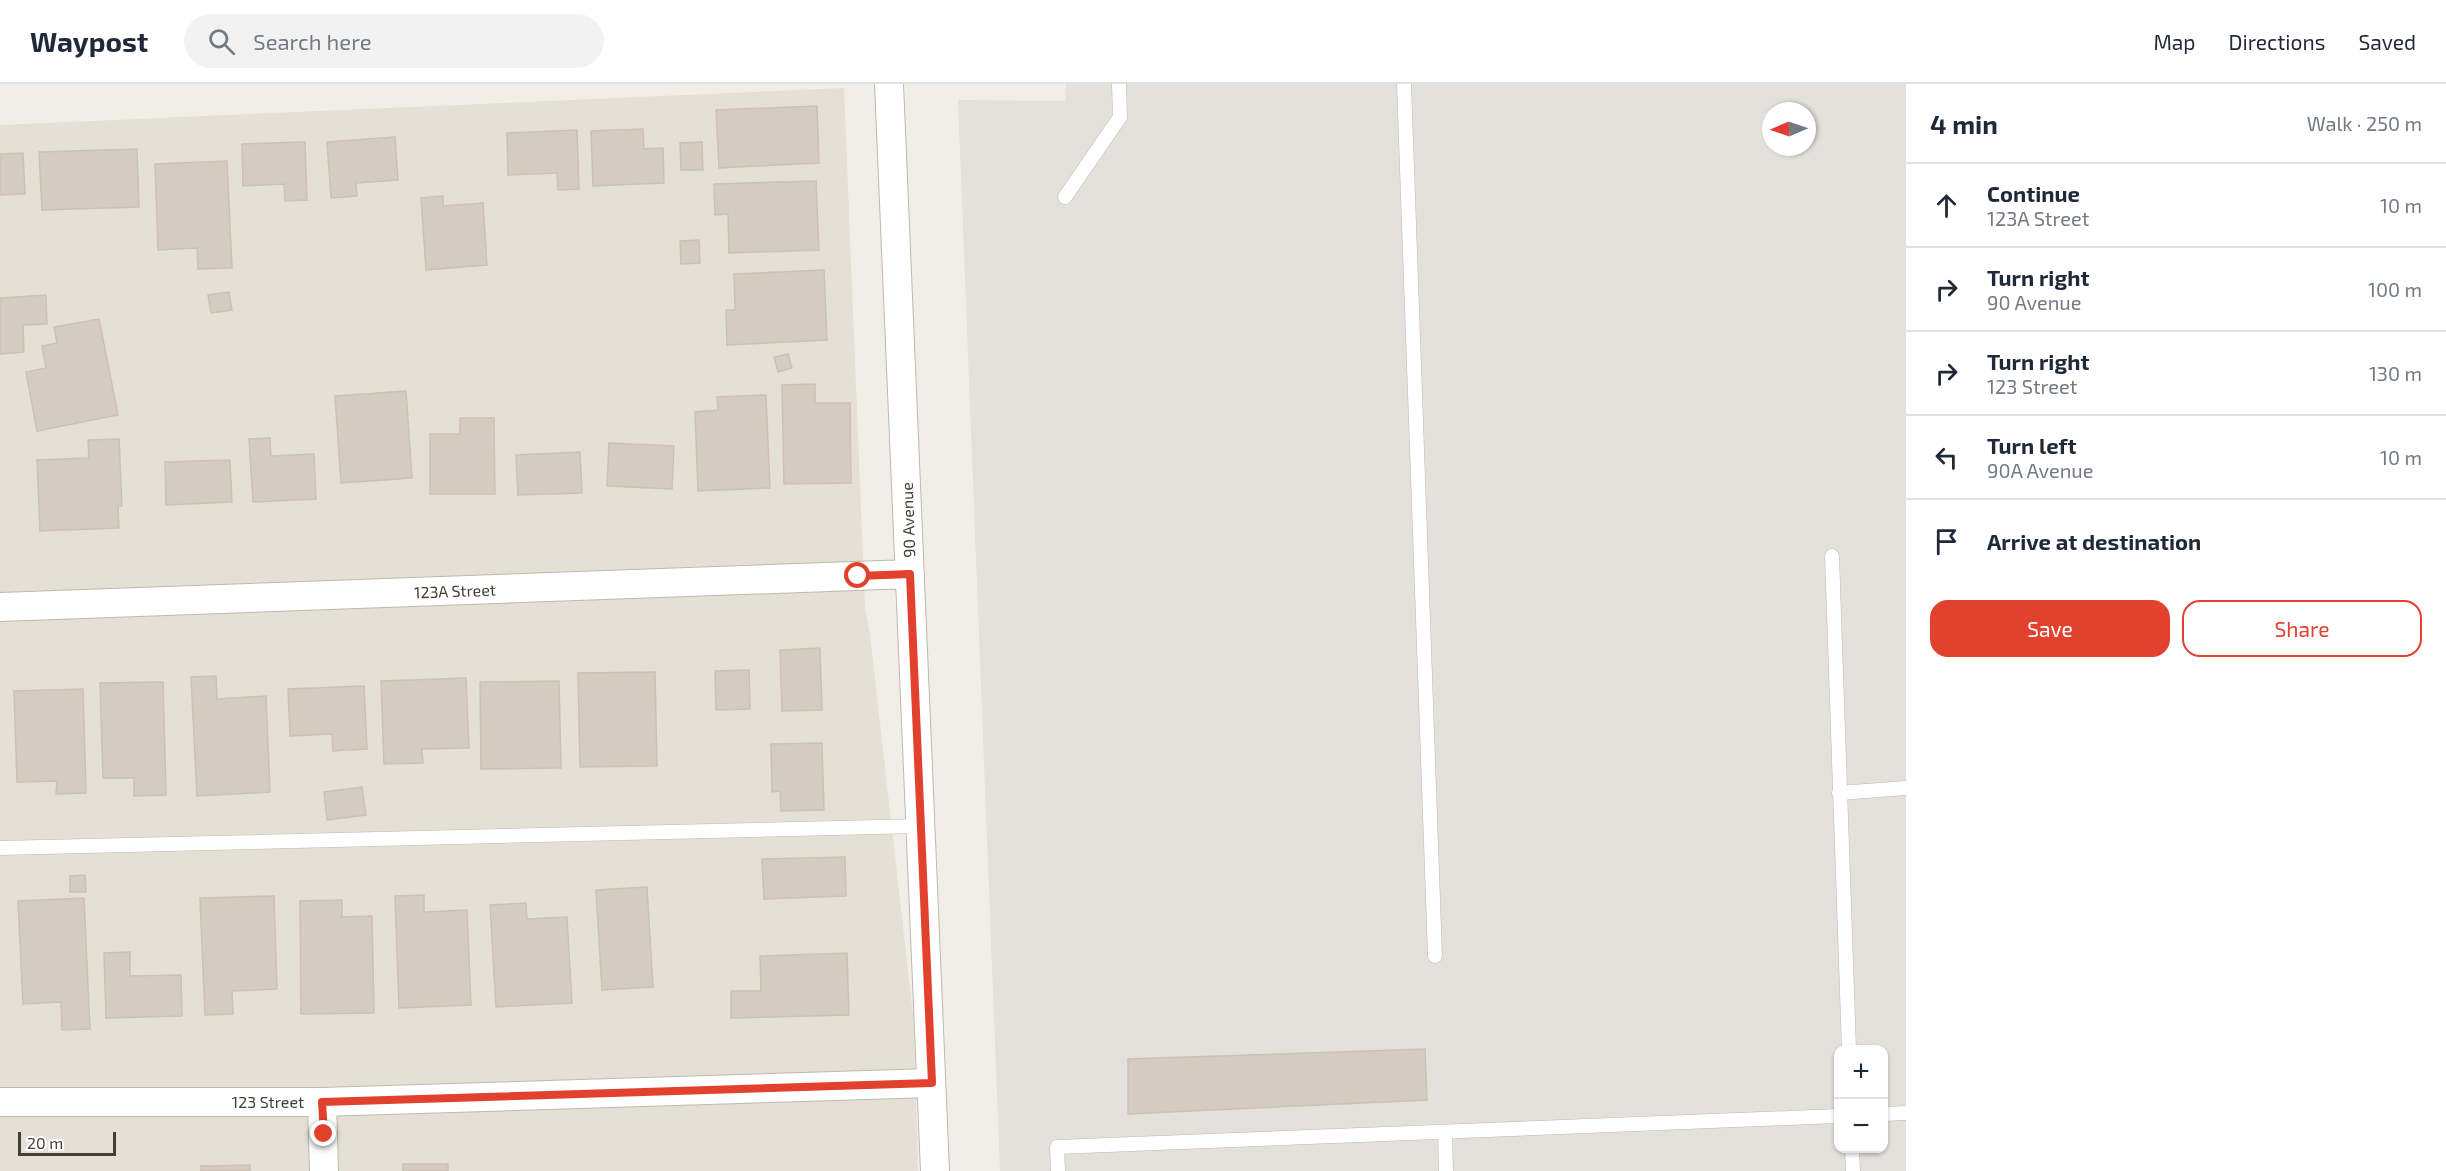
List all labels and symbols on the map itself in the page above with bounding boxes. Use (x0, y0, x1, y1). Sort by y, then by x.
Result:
north arrow (1762, 102, 1816, 156)
street label: 90 Avenue (897, 482, 918, 558)
route start (844, 562, 870, 588)
street label: 123A Street (414, 580, 496, 601)
street label: 123 Street (232, 1092, 304, 1111)
route end (310, 1120, 336, 1146)
scale bar (18, 1129, 116, 1156)

